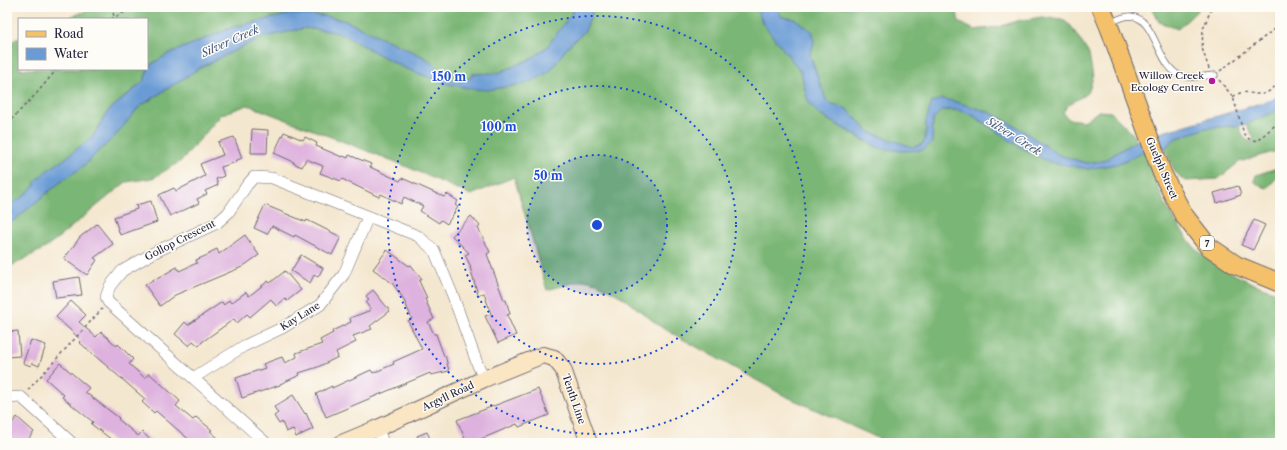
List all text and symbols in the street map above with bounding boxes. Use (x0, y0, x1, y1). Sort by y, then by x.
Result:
legend (18, 18, 148, 70)
water label: Silver Creek (198, 22, 261, 60)
text: Road (54, 26, 84, 41)
text: Water (53, 46, 88, 61)
text: 150 m (432, 69, 466, 84)
place label: Willow Creek Ecology Centre (1131, 69, 1205, 94)
marker: Willow Creek Ecology Centre (1207, 76, 1217, 86)
water label: Silver Creek (983, 113, 1044, 158)
text: 100 m (481, 119, 517, 134)
street label: Guelph Street (1143, 135, 1181, 201)
text: 50 m (533, 168, 563, 183)
street label: Gollop Crescent (143, 216, 218, 263)
centre of rings (590, 218, 604, 232)
road number: 7 (1200, 236, 1214, 250)
street label: Kay Lane (278, 299, 323, 333)
street label: Tenth Line (559, 372, 589, 426)
street label: Argyll Road (419, 378, 476, 414)

